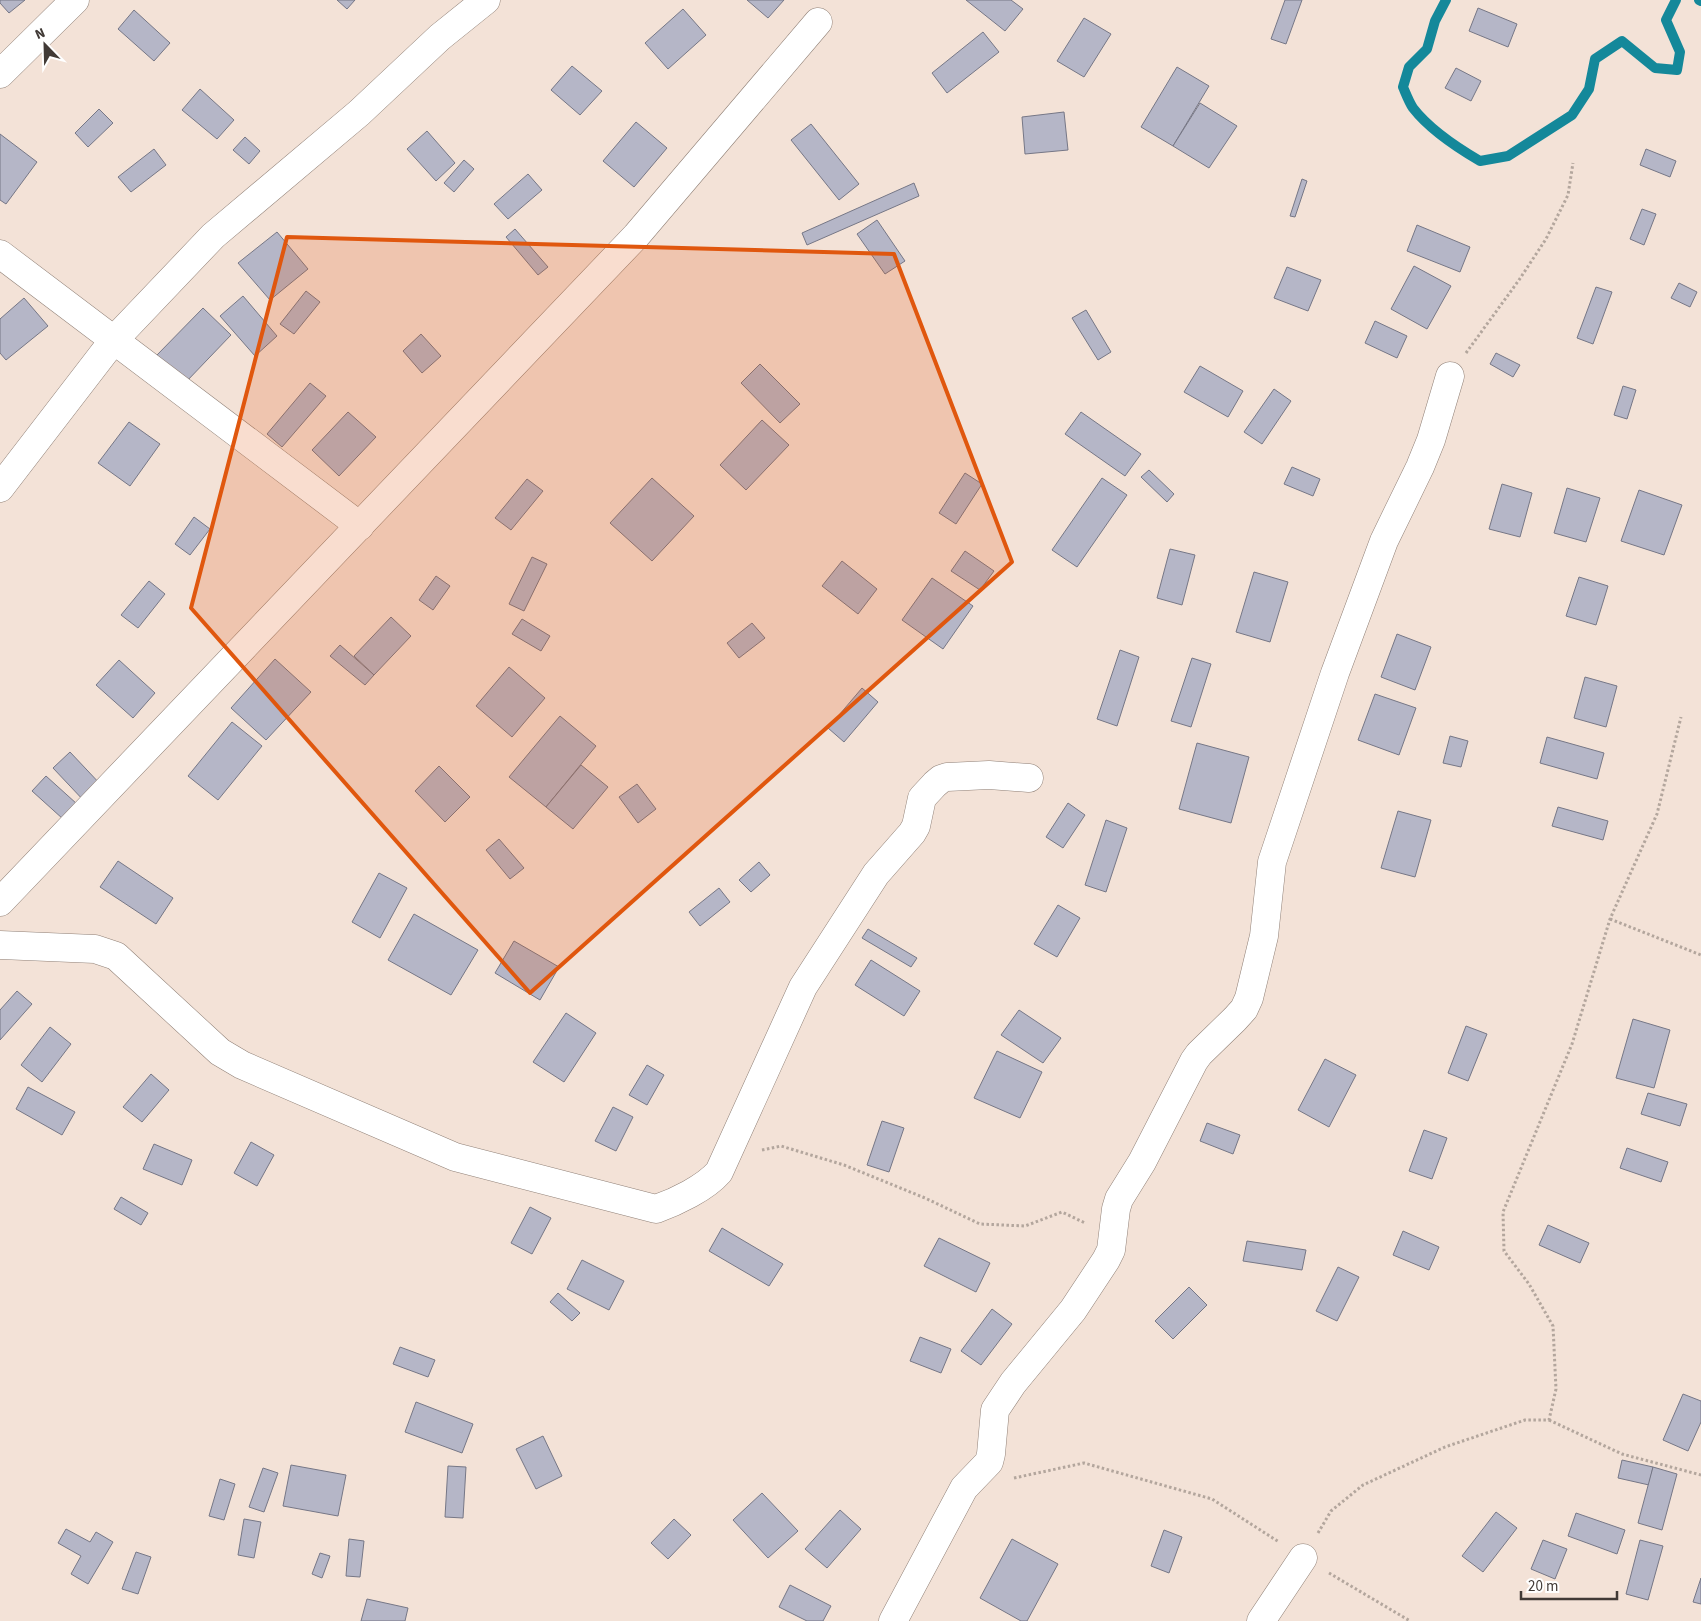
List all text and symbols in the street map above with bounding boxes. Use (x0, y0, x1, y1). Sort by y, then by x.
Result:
north arrow (20, 20, 70, 70)
text: N (32, 23, 49, 45)
scale bar (1521, 1568, 1617, 1600)
text: 20 m (1528, 1576, 1558, 1597)

